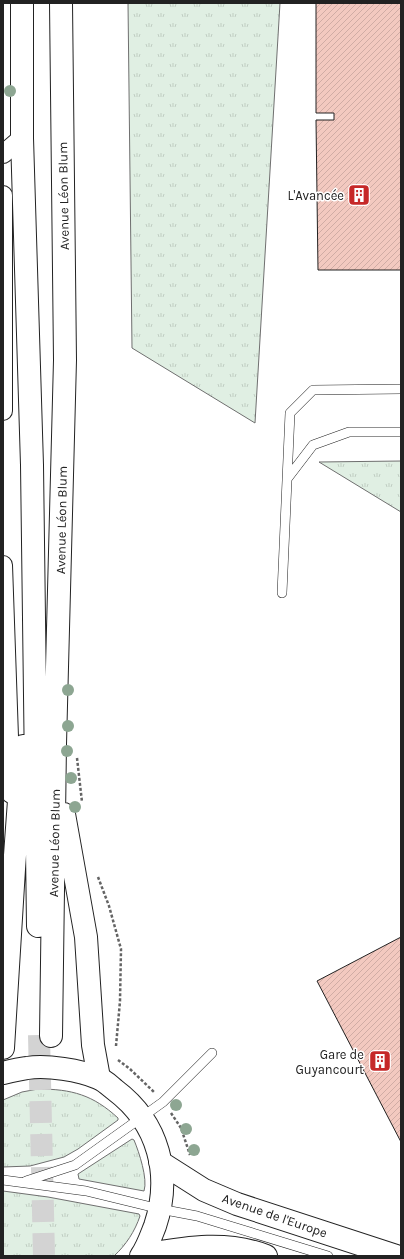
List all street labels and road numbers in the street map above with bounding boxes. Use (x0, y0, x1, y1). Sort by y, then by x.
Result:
street label: Avenue Léon Blum (55, 142, 72, 250)
street label: Avenue Léon Blum (53, 466, 70, 574)
street label: Avenue Léon Blum (46, 789, 63, 897)
street label: Avenue de l'Europe (220, 1190, 330, 1241)

